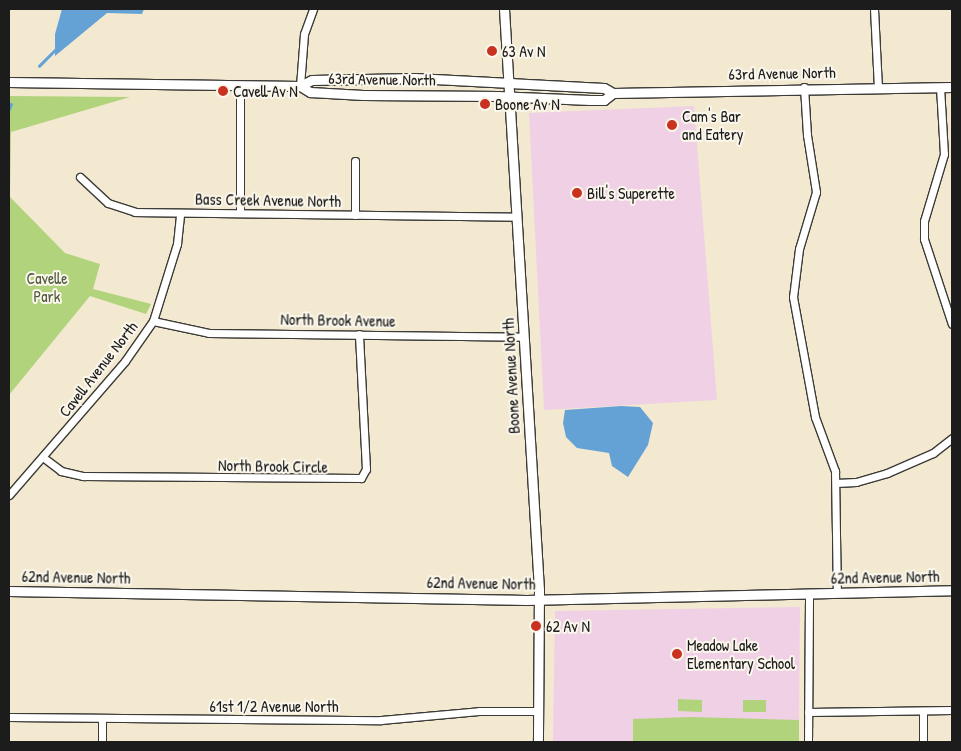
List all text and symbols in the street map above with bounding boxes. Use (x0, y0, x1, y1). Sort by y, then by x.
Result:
place label: 63 Av N (502, 41, 546, 61)
marker: 63 Av N (486, 45, 498, 57)
street label: 63rd Avenue North (728, 62, 836, 84)
street label: 63rd Avenue North (328, 68, 436, 90)
place label: Cavell Av N (233, 81, 298, 101)
marker: Cavell Av N (217, 85, 229, 97)
place label: Boone Av N (495, 94, 560, 114)
marker: Boone Av N (479, 98, 491, 110)
place label: Cam's Bar and Eatery (682, 106, 744, 144)
marker: Cam's Bar and Eatery (666, 119, 678, 131)
place label: Bill's Superette (587, 183, 675, 203)
marker: Bill's Superette (571, 187, 583, 199)
street label: Bass Creek Avenue North (195, 189, 341, 211)
park label: Cavelle Park (26, 268, 68, 306)
street label: North Brook Avenue (280, 309, 396, 331)
street label: Cavell Avenue North (55, 317, 141, 421)
street label: Boone Avenue North (498, 318, 524, 434)
street label: North Brook Circle (218, 455, 328, 477)
street label: 62nd Avenue North (22, 566, 130, 588)
street label: 62nd Avenue North (831, 566, 939, 588)
street label: 62nd Avenue North (427, 572, 535, 594)
place label: 62 Av N (546, 616, 590, 636)
marker: 62 Av N (530, 620, 542, 632)
place label: Meadow Lake Elementary School (687, 635, 795, 673)
marker: Meadow Lake Elementary School (671, 648, 683, 660)
street label: 61st 1/2 Avenue North (210, 696, 338, 716)

